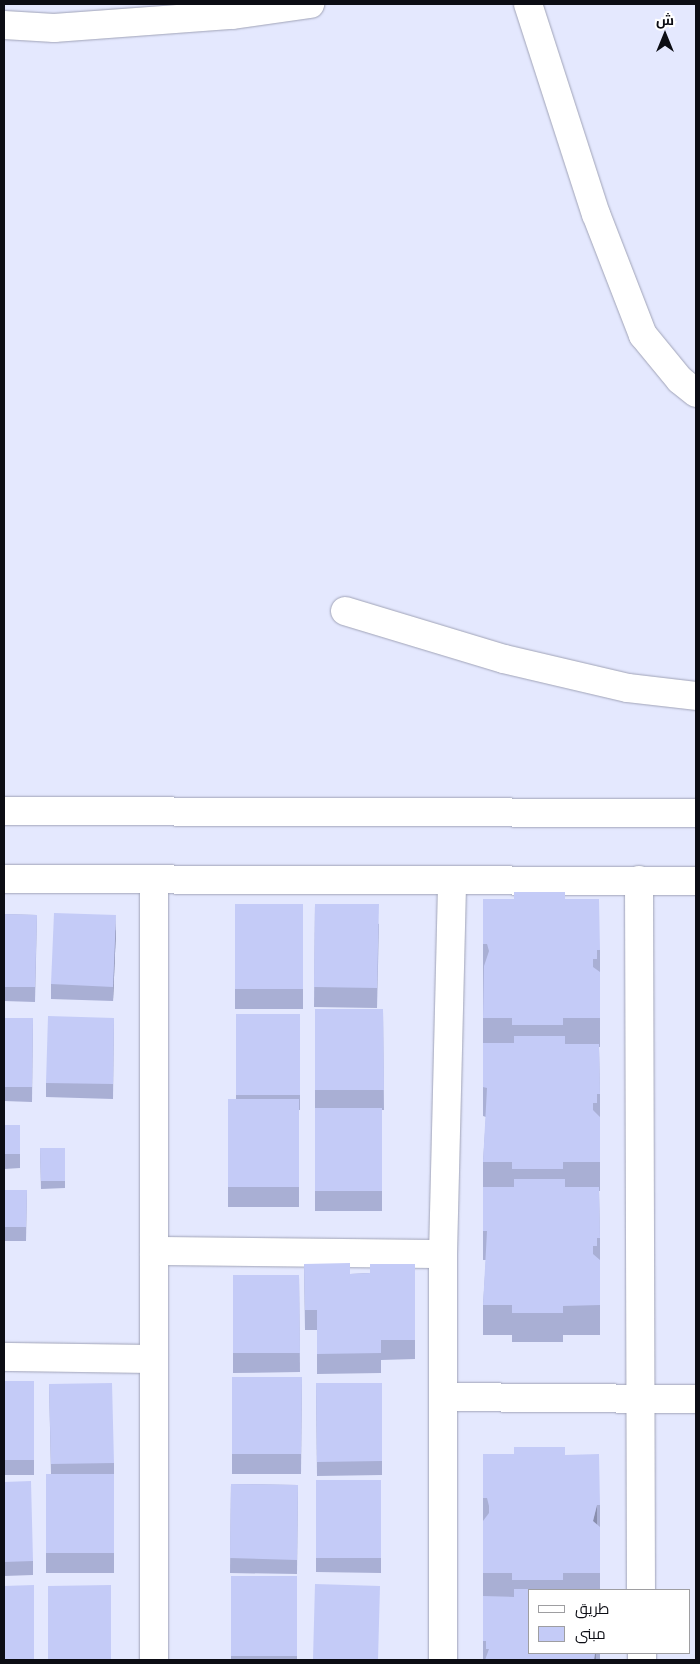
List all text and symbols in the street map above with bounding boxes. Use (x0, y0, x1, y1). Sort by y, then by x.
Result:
north arrow (640, 10, 690, 60)
text: ش (656, 12, 674, 28)
legend (528, 1589, 690, 1654)
text: طريق (575, 1600, 609, 1618)
text: مبنى (575, 1625, 606, 1643)

